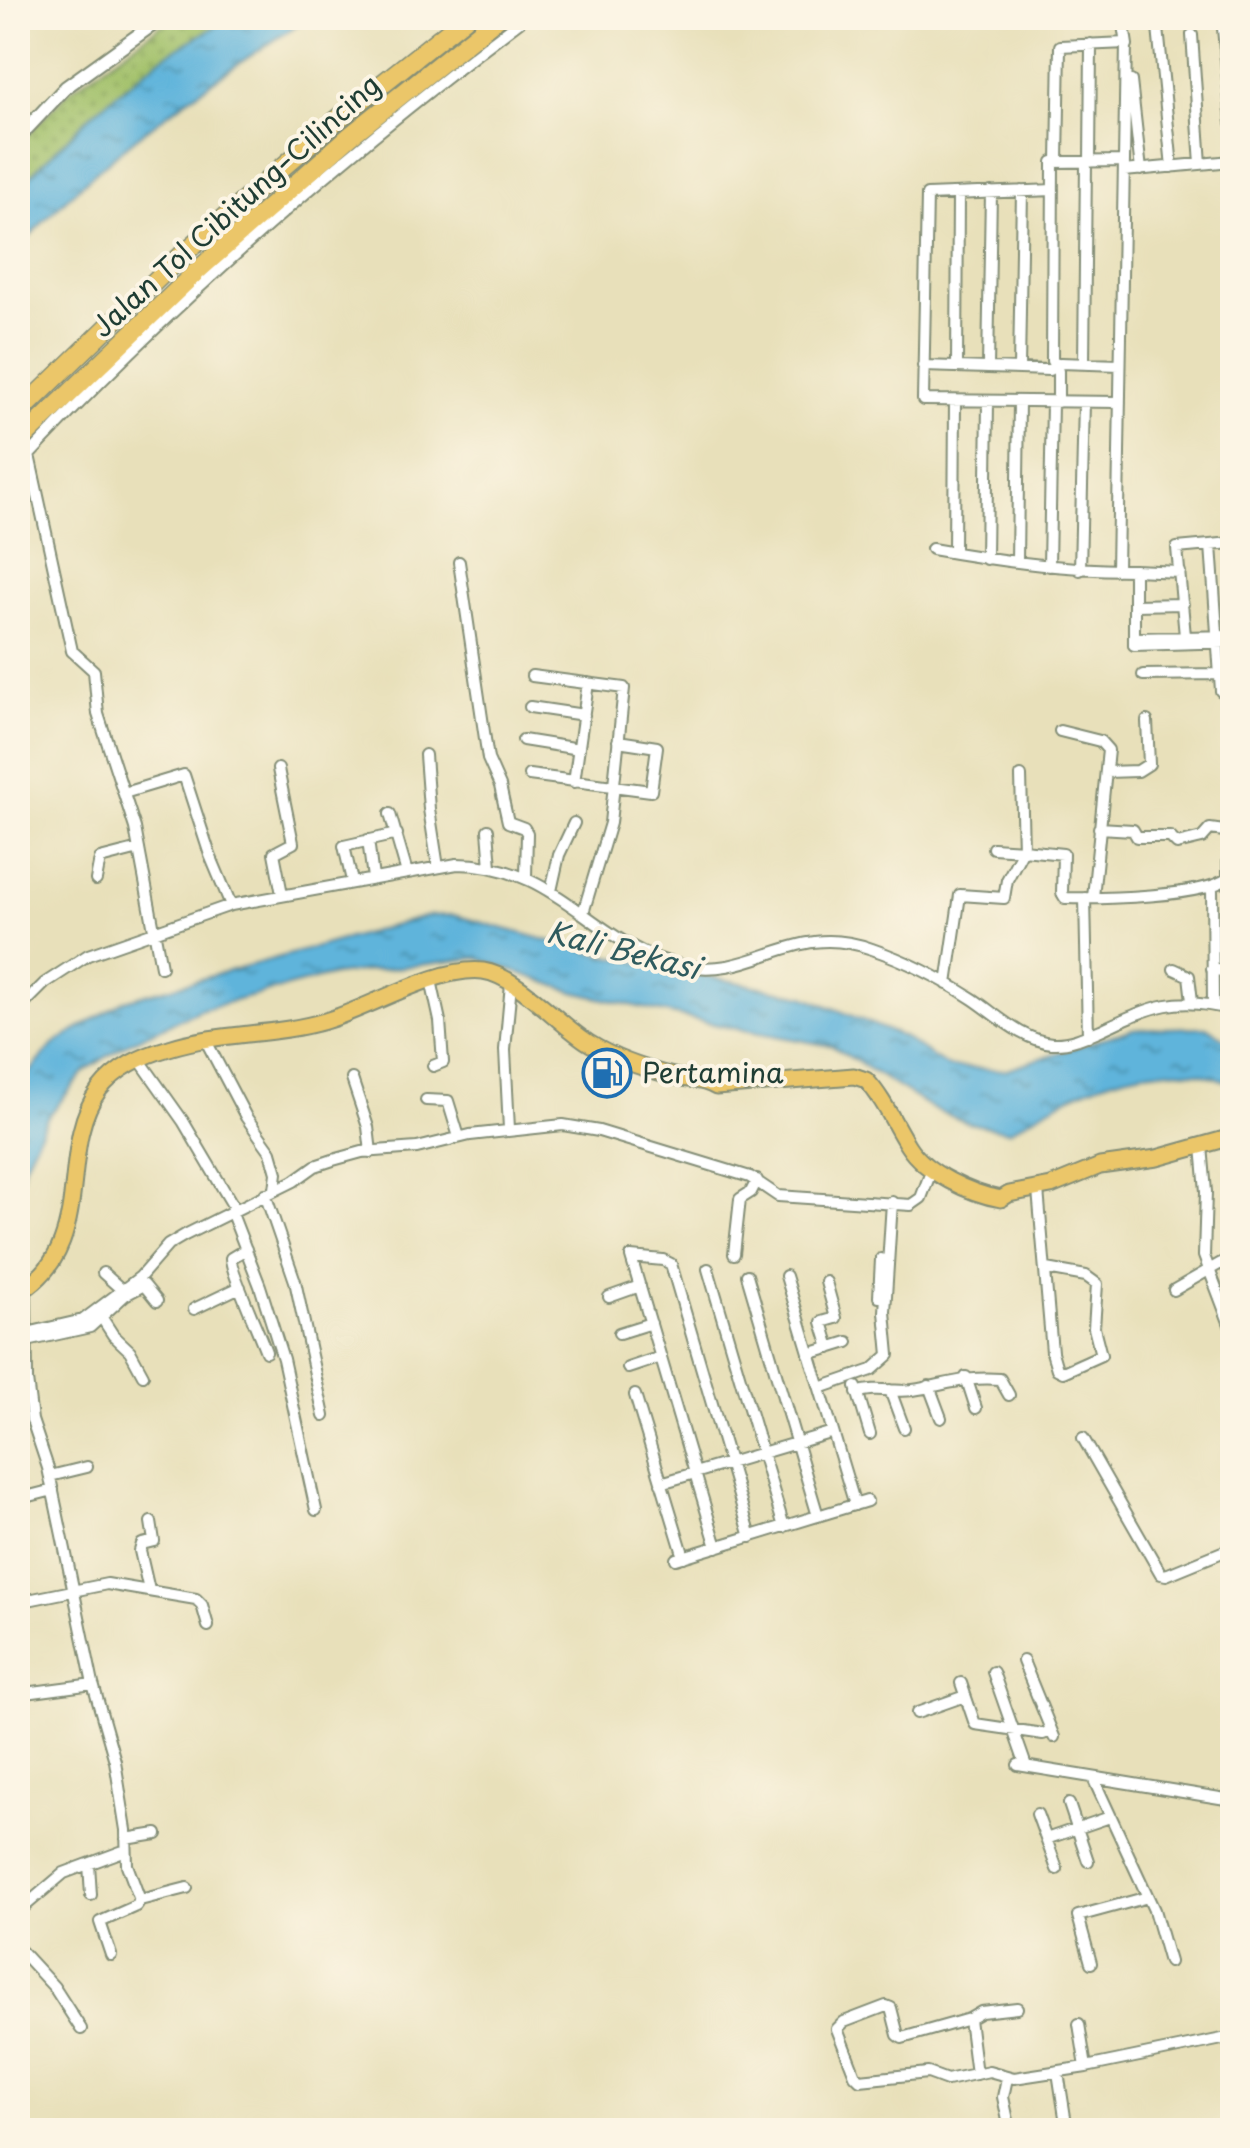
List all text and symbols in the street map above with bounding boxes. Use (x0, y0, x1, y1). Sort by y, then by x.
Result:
street label: Jalan Tol Cibitung–Cilincing (81, 63, 389, 346)
water label: Kali Bekasi (542, 908, 709, 990)
fuel station icon: Pertamina (581, 1047, 633, 1099)
place label: Pertamina (642, 1050, 784, 1093)

